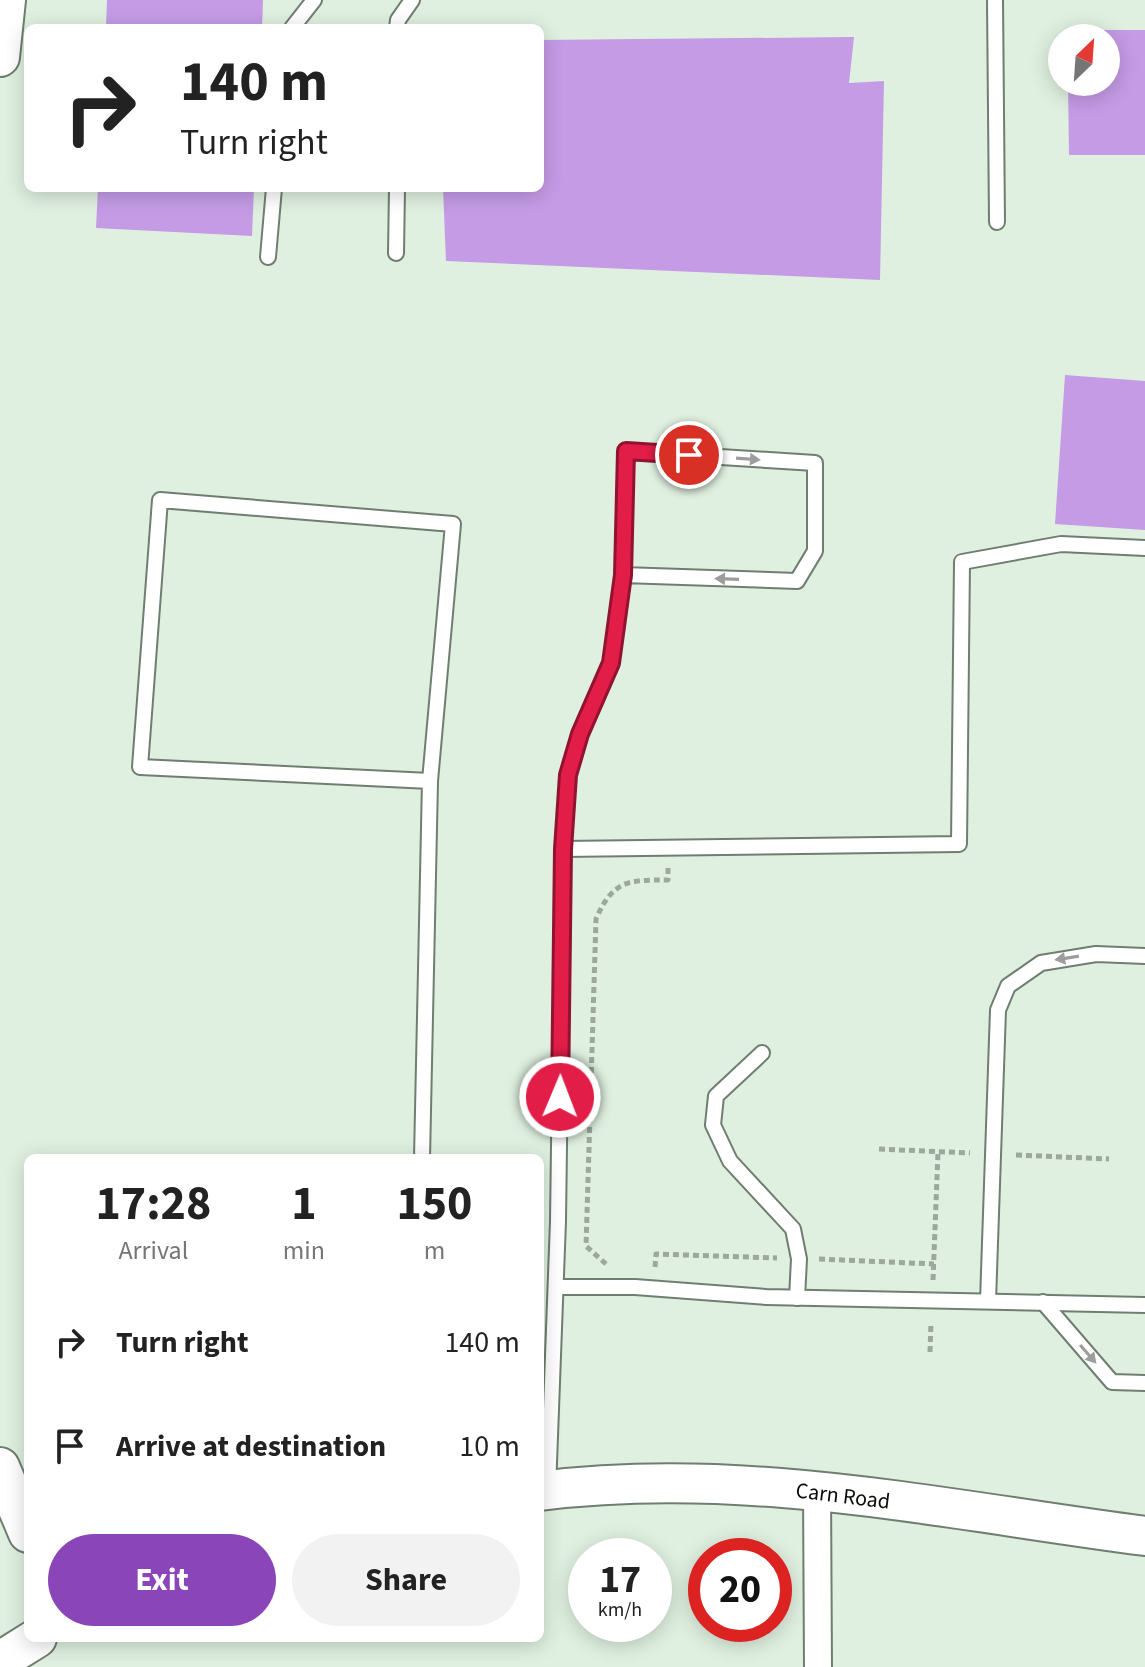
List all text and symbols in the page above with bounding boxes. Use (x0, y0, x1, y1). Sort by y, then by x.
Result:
north arrow (1048, 24, 1120, 96)
map controls (1048, 24, 1120, 96)
text: 140 m (180, 43, 328, 122)
icon: right (48, 56, 152, 160)
text: Turn right (180, 117, 328, 168)
pin (655, 421, 723, 489)
icon: arrive (667, 433, 711, 477)
one-way arrow (736, 453, 761, 466)
one-way arrow (714, 572, 739, 585)
one-way arrow (1055, 953, 1080, 965)
position arrow (518, 1055, 602, 1139)
text: 17:28 (95, 1170, 211, 1238)
text: 1 (291, 1170, 317, 1238)
text: 150 (396, 1170, 472, 1238)
text: Arrival (118, 1232, 188, 1269)
text: min (283, 1232, 325, 1269)
text: m (424, 1232, 445, 1269)
icon: right (48, 1320, 92, 1364)
text: Turn right (116, 1321, 248, 1364)
text: 140 m (444, 1321, 520, 1364)
one-way arrow (1079, 1344, 1096, 1364)
icon: arrive (48, 1424, 92, 1468)
text: Arrive at destination (116, 1425, 386, 1468)
text: 10 m (459, 1425, 520, 1468)
street label: Carn Road (794, 1474, 892, 1518)
button: Exit (48, 1534, 276, 1626)
button: Share (292, 1534, 520, 1626)
speed limit sign: 20 (688, 1538, 792, 1642)
text: 17 (599, 1551, 641, 1608)
text: km/h (598, 1596, 642, 1624)

